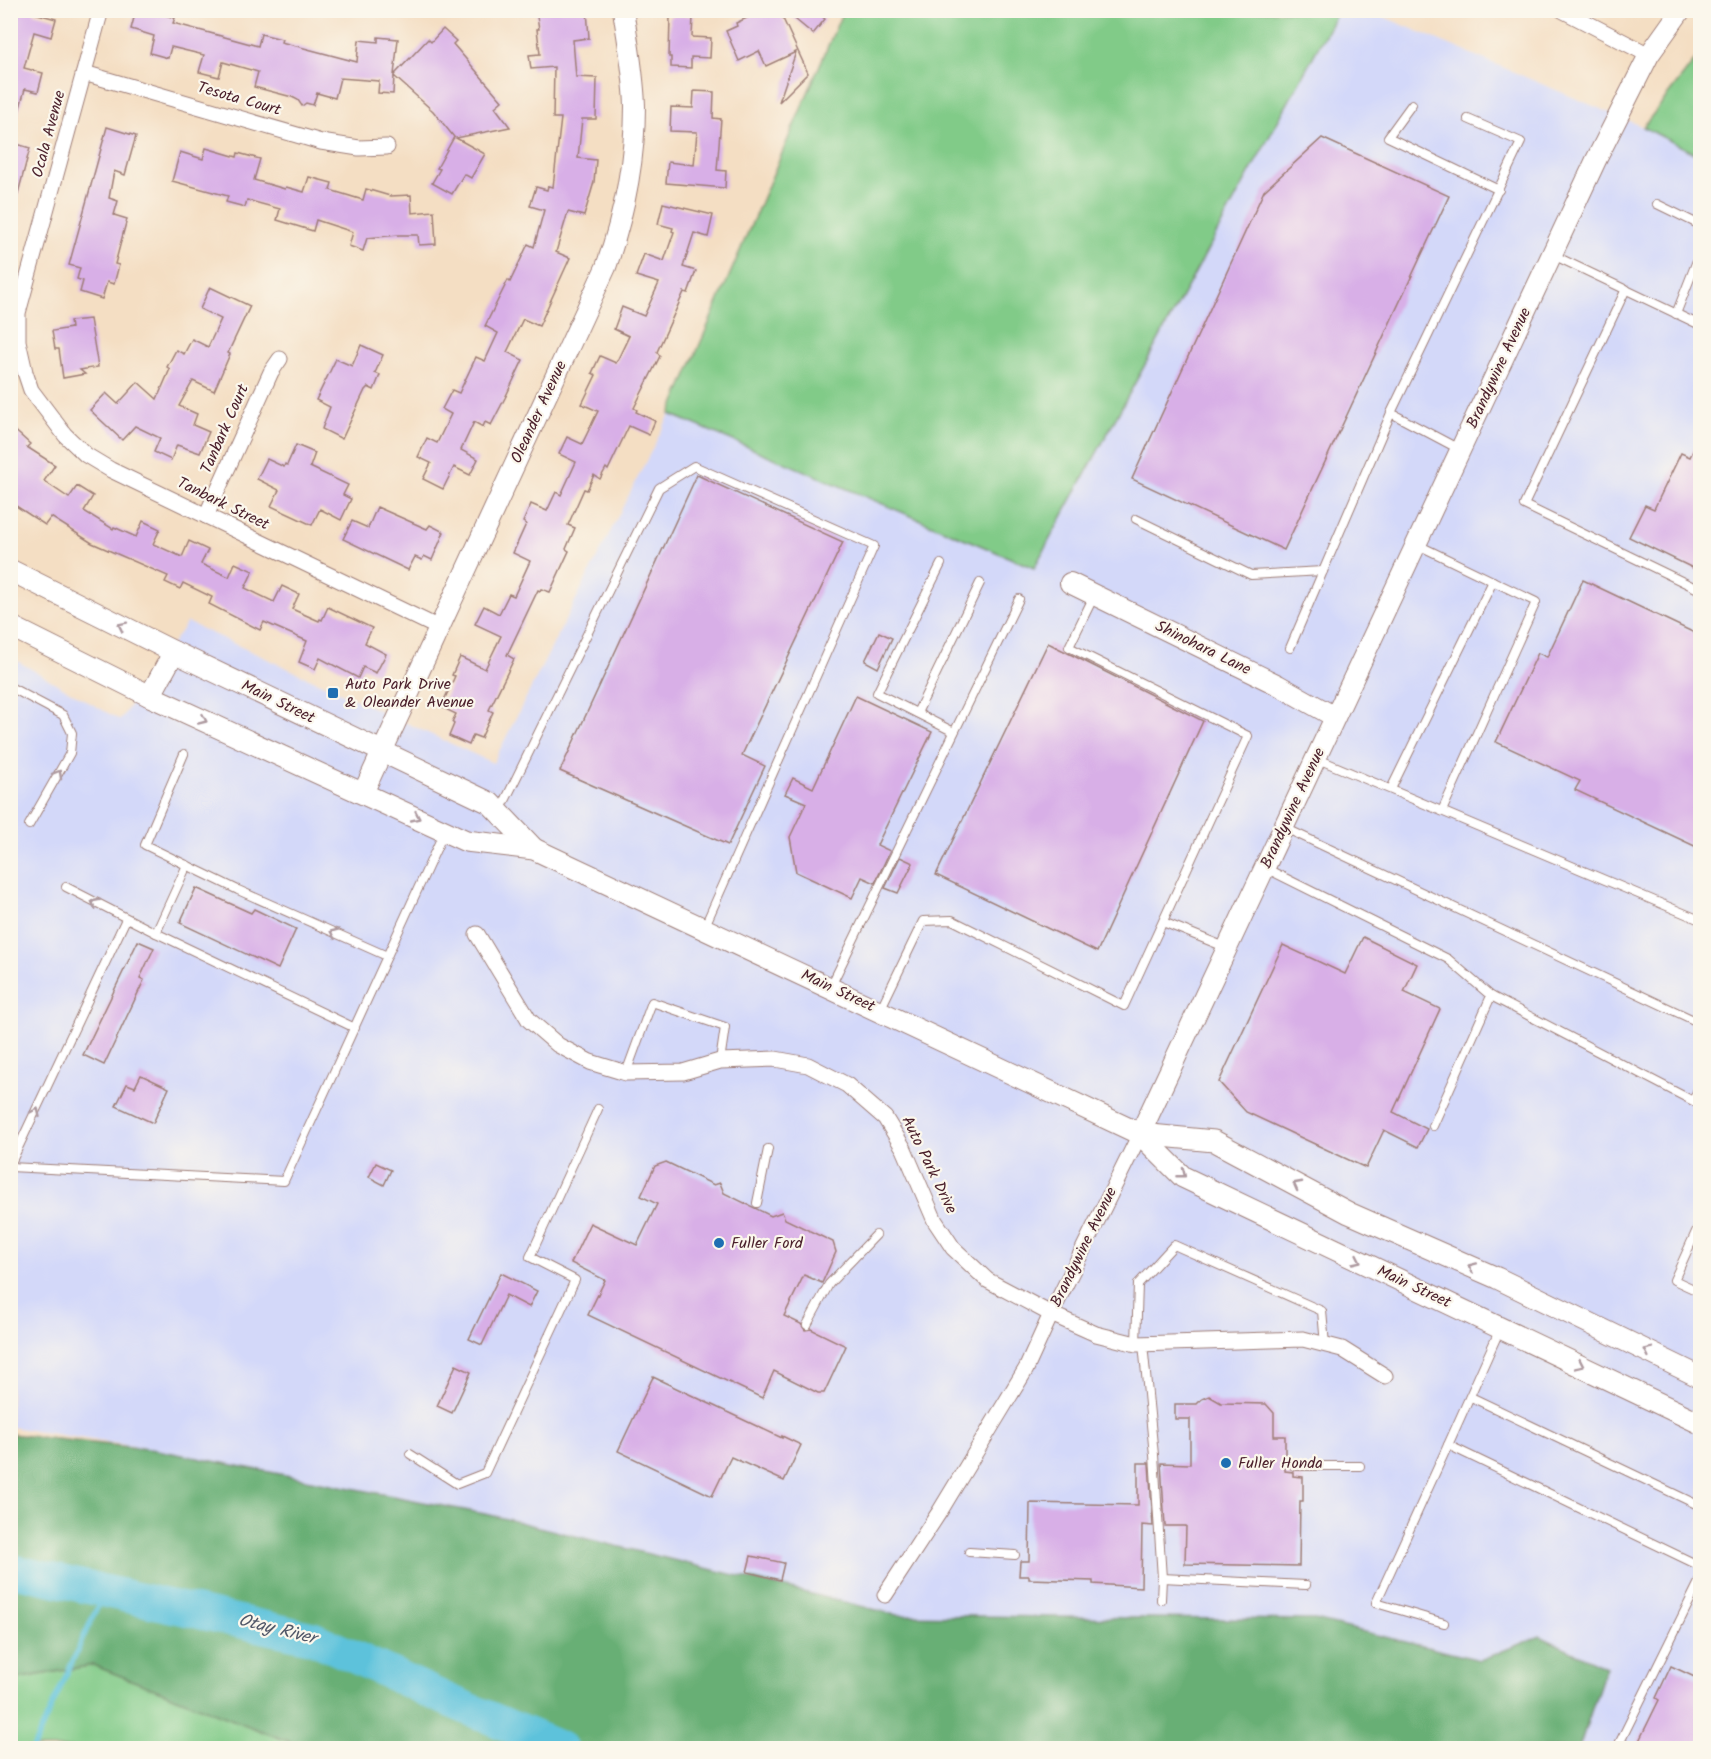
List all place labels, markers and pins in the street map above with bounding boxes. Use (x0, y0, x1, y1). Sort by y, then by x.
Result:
place label: Auto Park Drive & Oleander Avenue (345, 672, 474, 715)
marker: Auto Park Drive & Oleander Avenue (326, 686, 340, 700)
place label: Fuller Ford (731, 1231, 804, 1256)
marker: Fuller Ford (712, 1236, 726, 1250)
place label: Fuller Honda (1238, 1451, 1323, 1476)
marker: Fuller Honda (1219, 1456, 1233, 1470)

